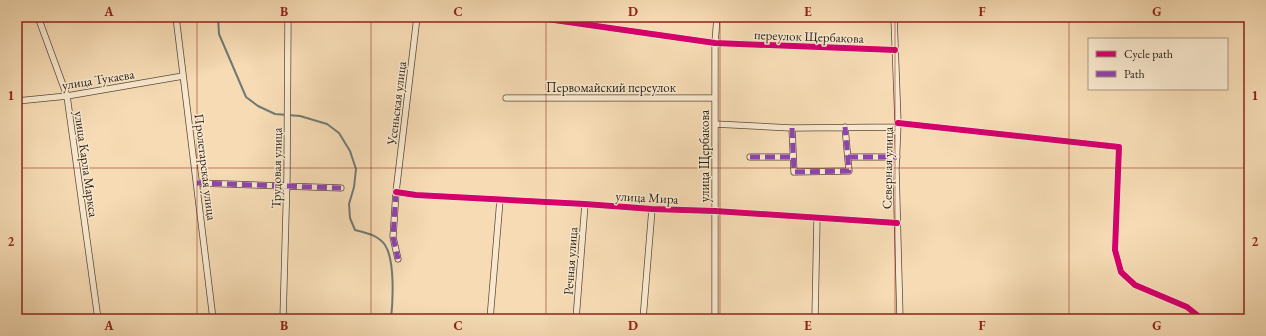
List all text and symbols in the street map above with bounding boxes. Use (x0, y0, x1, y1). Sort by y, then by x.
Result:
text: A (103, 3, 114, 20)
text: B (280, 3, 288, 20)
text: C (453, 3, 463, 20)
text: D (628, 3, 638, 20)
text: E (804, 3, 812, 20)
text: F (978, 3, 986, 20)
text: G (1152, 3, 1162, 20)
street label: переулок Щербакова (754, 26, 865, 47)
legend (1088, 38, 1228, 90)
text: Cycle path (1124, 46, 1173, 62)
street label: Усеньская улица (383, 59, 410, 147)
street label: улица Тукаева (61, 65, 136, 94)
text: Path (1124, 66, 1145, 82)
street label: Первомайский переулок (546, 79, 677, 96)
text: 1 (8, 87, 15, 104)
text: 1 (1252, 87, 1259, 104)
street label: улица Щербакова (696, 109, 713, 202)
street label: улица Карла Маркса (71, 110, 102, 219)
street label: Пролетарская улица (191, 113, 221, 222)
street label: Северная улица (878, 126, 897, 209)
street label: Трудовая улица (267, 127, 286, 209)
street label: улица Мира (615, 187, 680, 208)
street label: Речная улица (560, 226, 581, 296)
text: 2 (8, 233, 15, 250)
text: 2 (1252, 233, 1259, 250)
text: A (103, 317, 114, 334)
text: B (280, 317, 288, 334)
text: C (453, 317, 463, 334)
text: D (628, 317, 638, 334)
text: E (804, 317, 812, 334)
text: F (978, 317, 986, 334)
text: G (1152, 317, 1162, 334)

